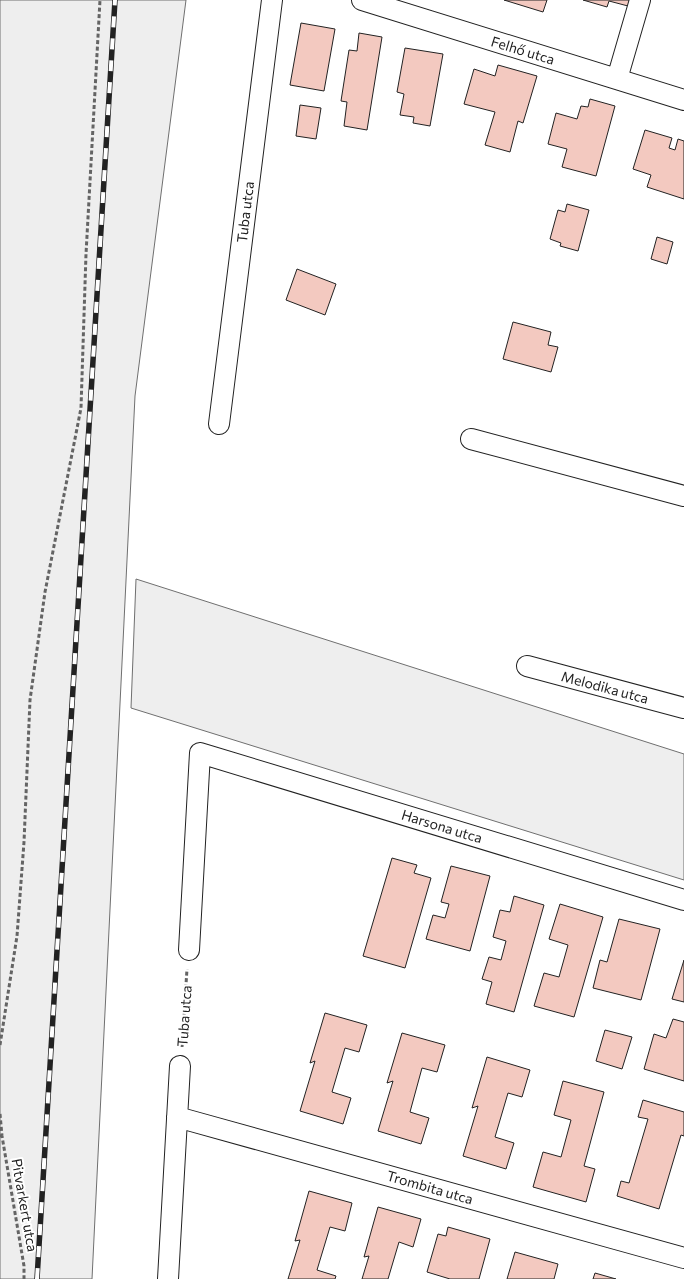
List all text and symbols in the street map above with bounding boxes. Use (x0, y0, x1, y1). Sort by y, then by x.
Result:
street label: Felhő utca (489, 32, 557, 68)
street label: Tuba utca (233, 180, 257, 244)
street label: Melodika utca (559, 667, 651, 707)
street label: Harsona utca (400, 806, 484, 846)
street label: Tuba utca (173, 985, 195, 1047)
street label: Pitvarkert utca (8, 1157, 42, 1253)
street label: Trombita utca (385, 1167, 475, 1207)

